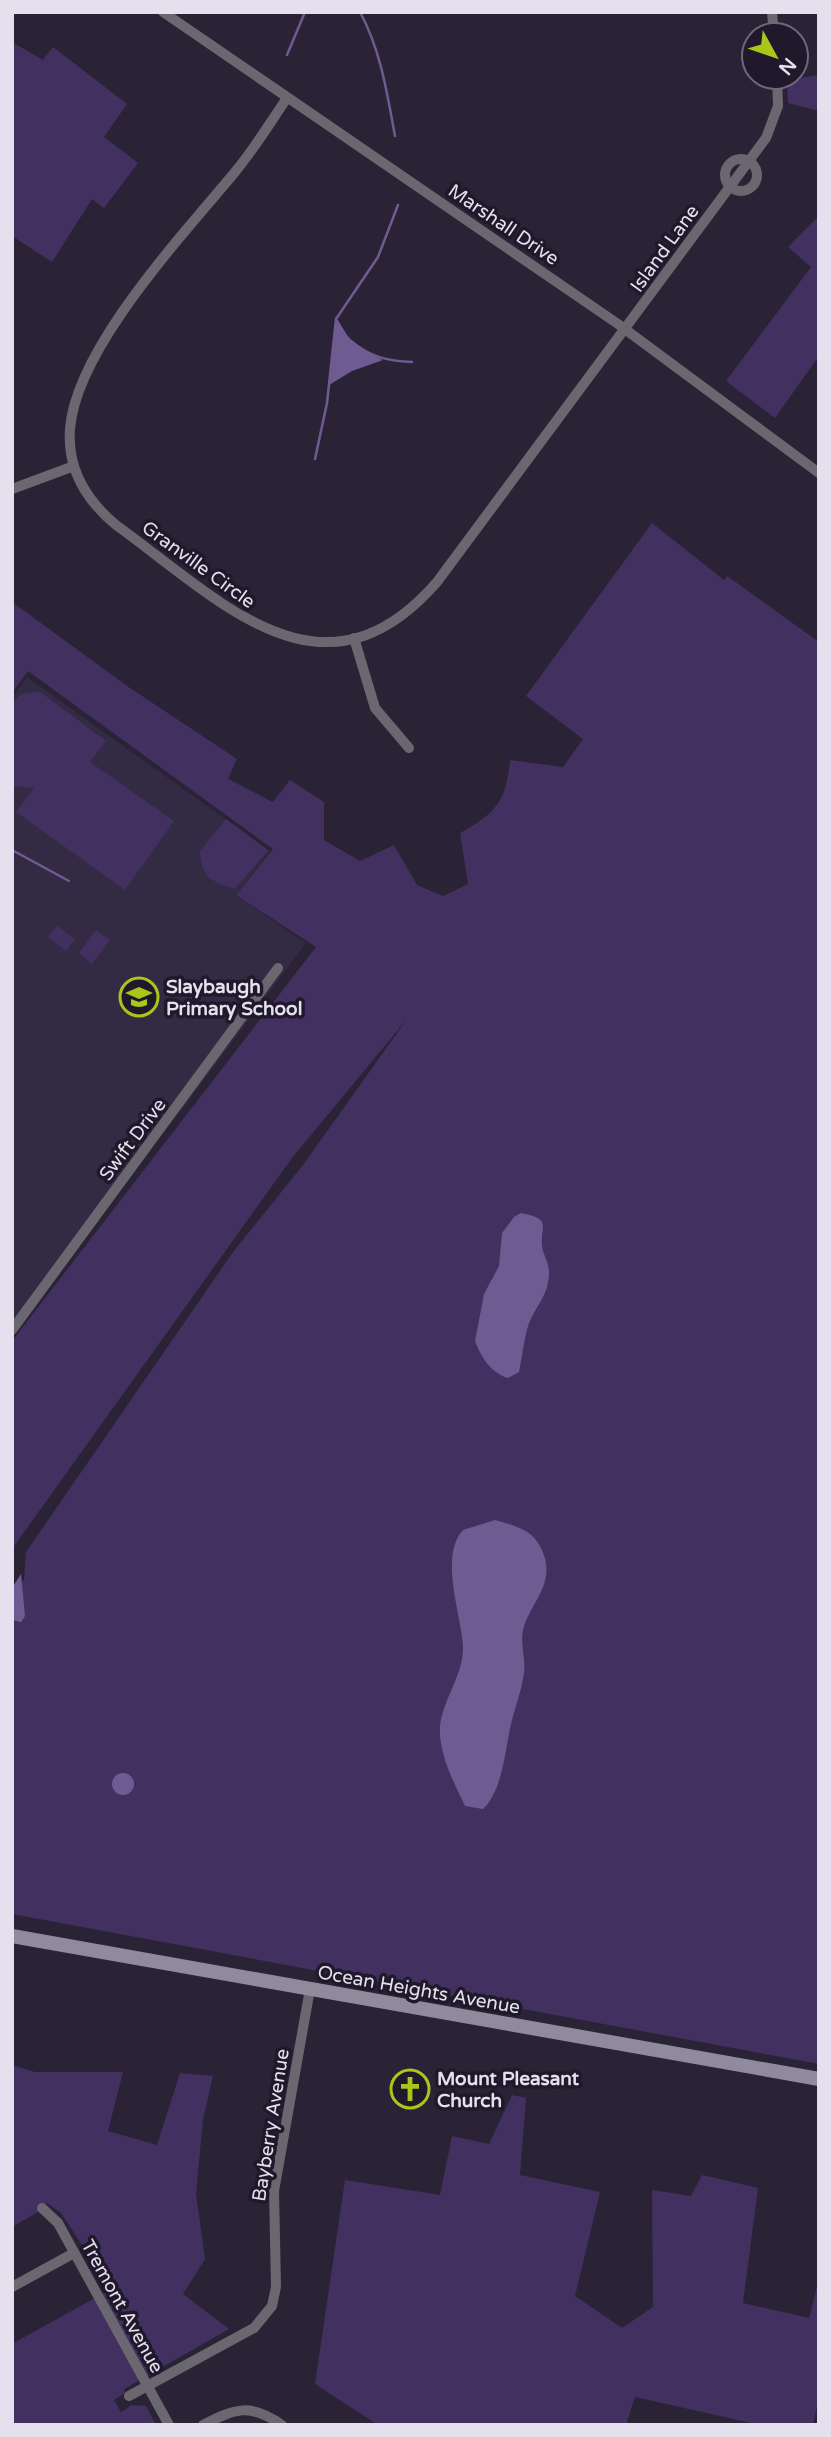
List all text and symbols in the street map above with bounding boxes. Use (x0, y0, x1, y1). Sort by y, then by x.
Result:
north arrow (740, 21, 810, 91)
text: N (774, 53, 801, 79)
street label: Marshall Drive (444, 180, 563, 270)
street label: Island Lane (626, 201, 704, 296)
street label: Granville Circle (138, 516, 259, 613)
school or university icon: Slaybaugh Primary School (118, 976, 160, 1018)
place label: Slaybaugh Primary School (166, 976, 302, 1021)
street label: Swift Drive (95, 1094, 171, 1185)
street label: Ocean Heights Avenue (316, 1961, 522, 2019)
street label: Bayberry Avenue (248, 2047, 294, 2203)
church icon: Mount Pleasant Church (389, 2068, 431, 2110)
place label: Mount Pleasant Church (437, 2068, 580, 2112)
street label: Tremont Avenue (76, 2236, 168, 2377)

